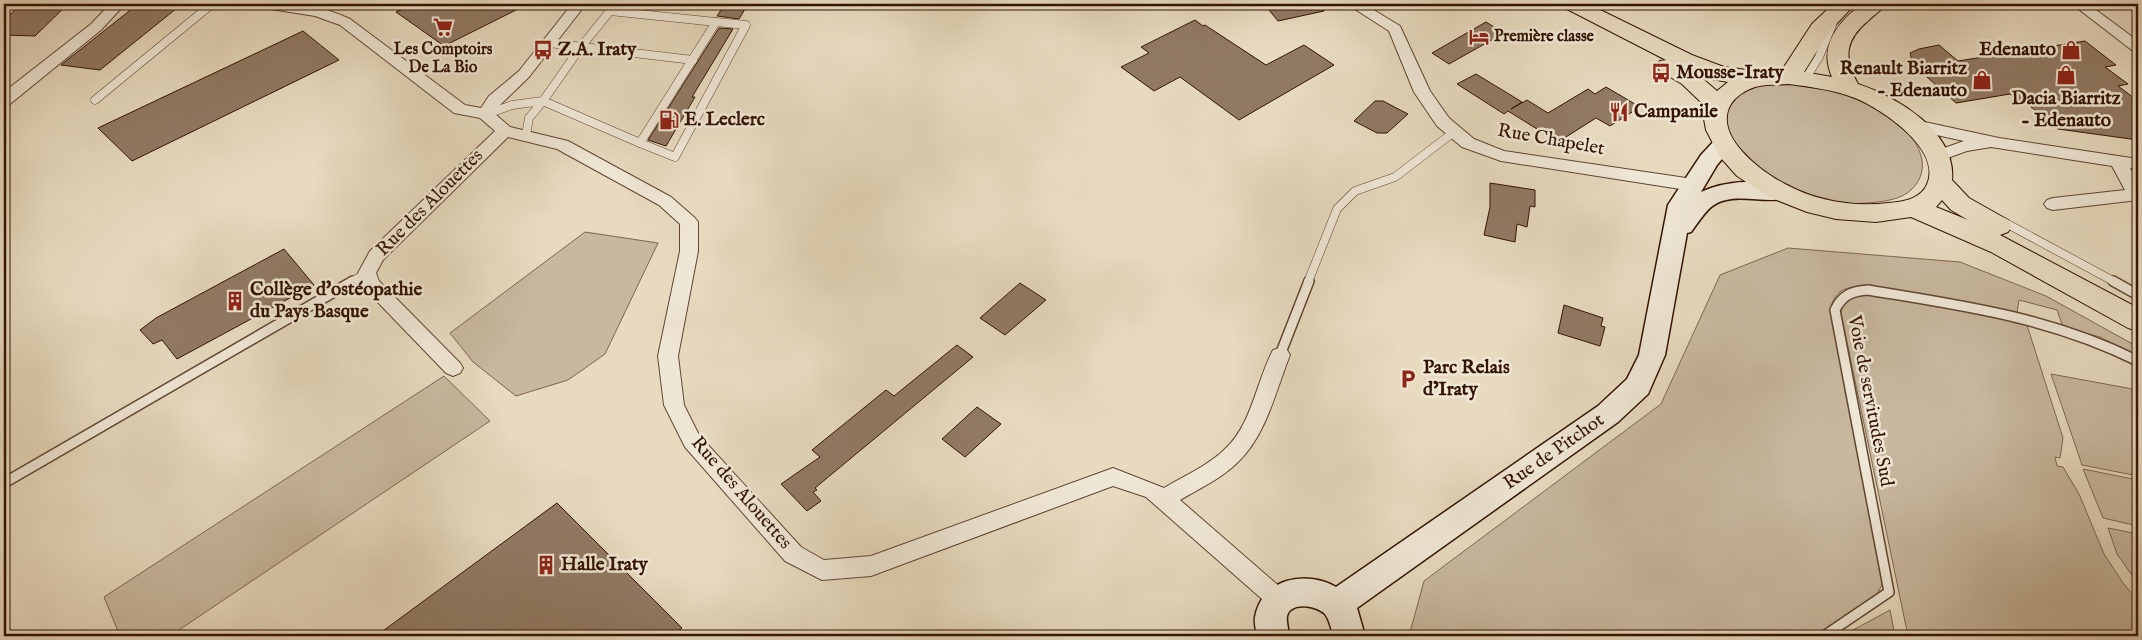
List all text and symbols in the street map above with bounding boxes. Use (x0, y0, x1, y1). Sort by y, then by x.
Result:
supermarket icon: Les Comptoirs De La Bio (432, 16, 454, 38)
hotel icon: Première classe (1468, 26, 1490, 48)
place label: Première classe (1494, 27, 1595, 47)
place label: Z.A. Iraty (558, 38, 637, 62)
place label: Edenauto (1979, 38, 2056, 62)
bus stop icon: Z.A. Iraty (532, 39, 554, 61)
shop icon: Edenauto (2060, 39, 2082, 61)
place label: Les Comptoirs De La Bio (394, 40, 493, 78)
place label: Renault Biarritz - Edenauto (1840, 57, 1967, 103)
place label: Mousse-Iraty (1676, 61, 1784, 85)
bus stop icon: Mousse-Iraty (1650, 62, 1672, 84)
shop icon: Dacia Biarritz - Edenauto (2055, 64, 2077, 86)
shop icon: Renault Biarritz - Edenauto (1971, 69, 1993, 91)
place label: Dacia Biarritz - Edenauto (2011, 87, 2121, 133)
place label: Campanile (1634, 100, 1718, 124)
restaurant icon: Campanile (1608, 101, 1630, 123)
place label: E. Leclerc (684, 108, 765, 132)
fuel station icon: E. Leclerc (658, 109, 680, 131)
street label: Rue Chapelet (1496, 119, 1607, 161)
street label: Rue des Alouettes (371, 144, 489, 262)
place label: Collège d'ostéopathie du Pays Basque (250, 278, 423, 324)
building icon: Collège d'ostéopathie du Pays Basque (224, 290, 246, 312)
street label: Voie de servitudes Sud (1841, 312, 1899, 490)
place label: Parc Relais d’Iraty (1423, 356, 1510, 402)
parking icon: Parc Relais d’Iraty (1397, 368, 1419, 390)
street label: Rue de Pitchot (1499, 408, 1609, 496)
street label: Rue des Alouettes (685, 432, 797, 554)
place label: Halle Iraty (561, 553, 649, 577)
building icon: Halle Iraty (535, 554, 557, 576)

